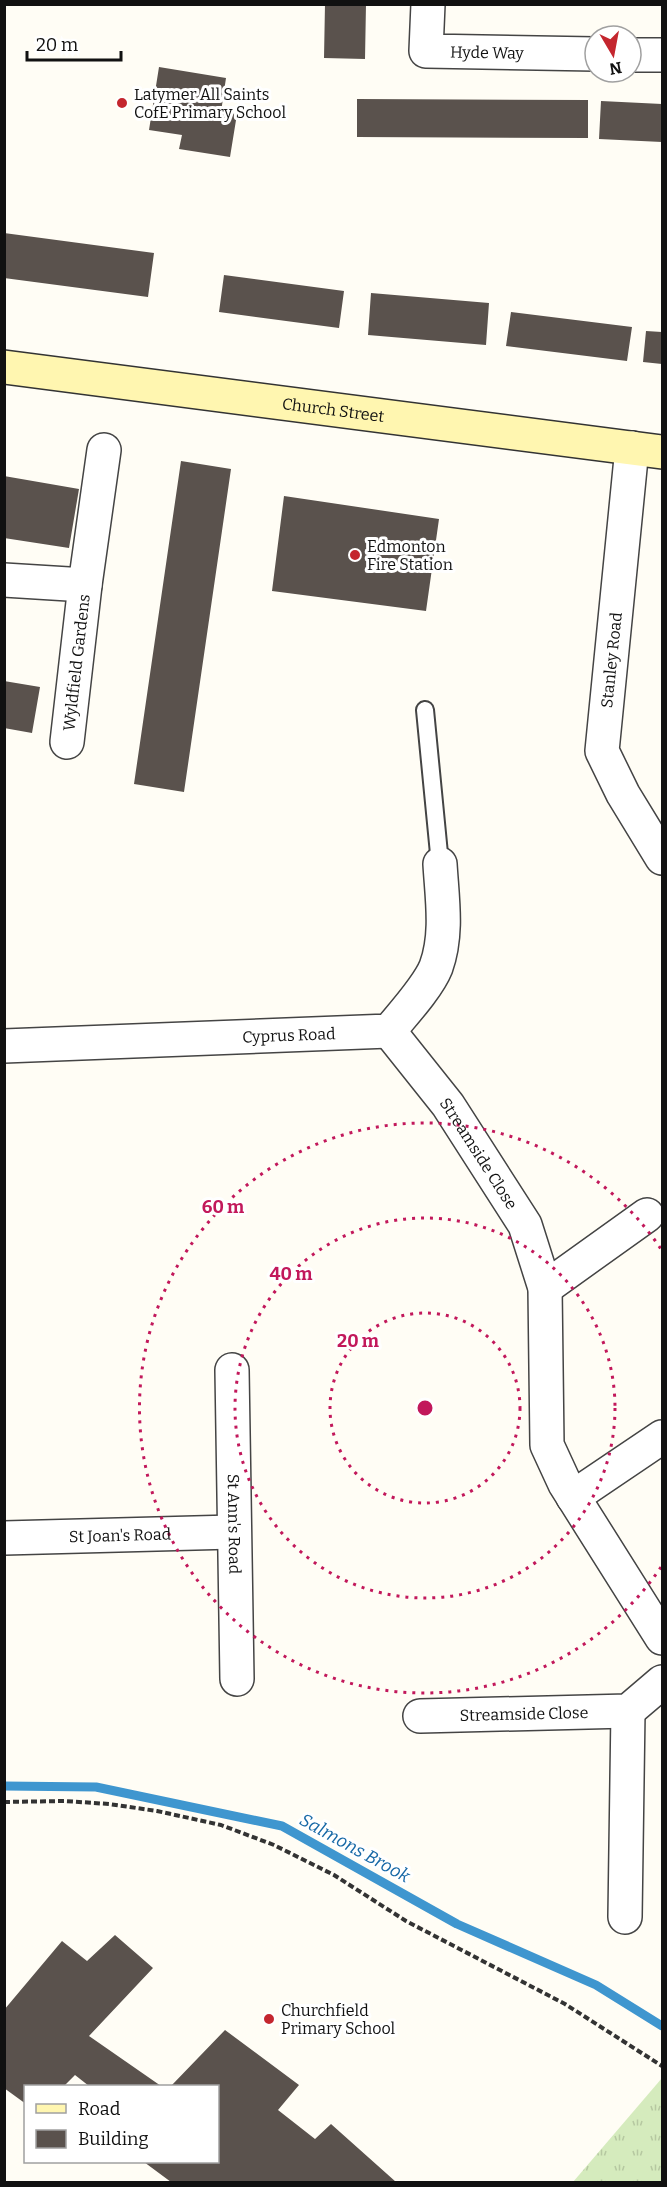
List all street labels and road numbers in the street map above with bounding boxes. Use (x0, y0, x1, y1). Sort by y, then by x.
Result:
street label: Hyde Way (450, 42, 524, 63)
street label: Church Street (281, 394, 386, 426)
street label: Wyldfield Gardens (59, 593, 94, 732)
street label: Stanley Road (597, 611, 626, 709)
street label: Cyprus Road (242, 1024, 336, 1047)
street label: Streamside Close (436, 1094, 521, 1213)
street label: St Ann's Road (224, 1474, 244, 1575)
street label: St Joan's Road (69, 1525, 172, 1546)
street label: Streamside Close (459, 1703, 589, 1725)

